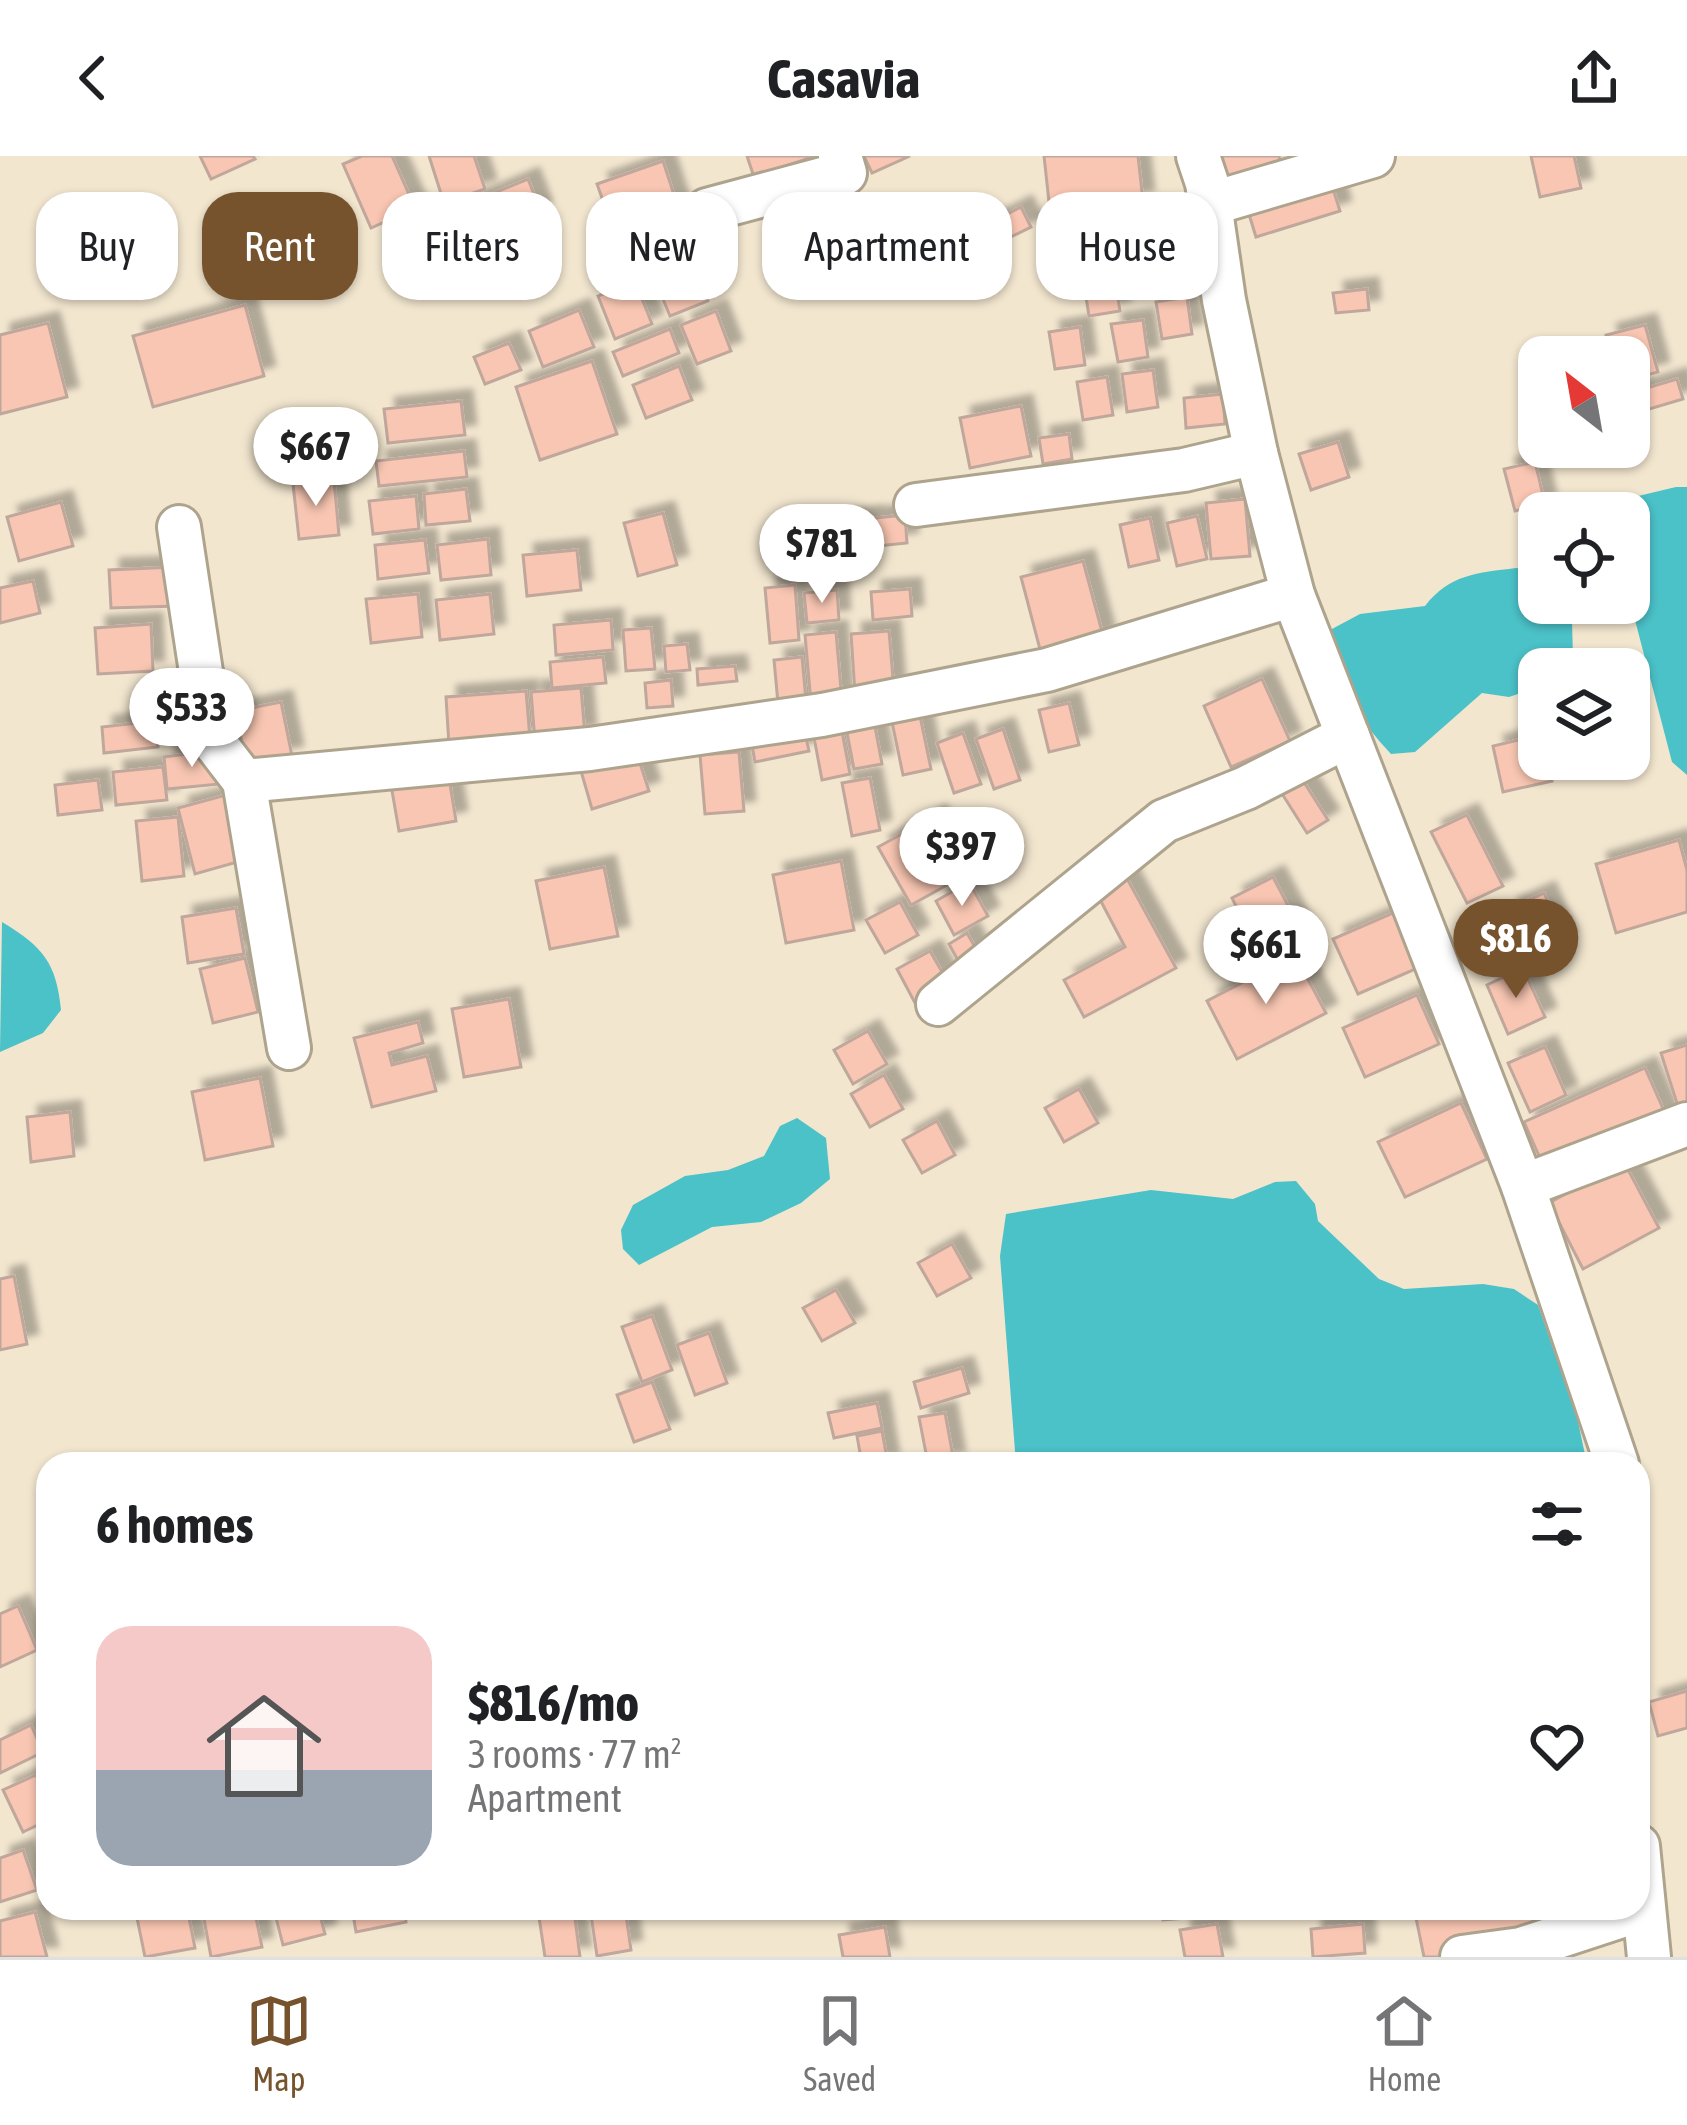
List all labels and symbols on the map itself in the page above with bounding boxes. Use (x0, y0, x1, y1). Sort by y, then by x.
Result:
north arrow (1518, 336, 1650, 468)
pin: $667 (245, 407, 387, 509)
pin: $781 (751, 504, 893, 606)
pin: $533 (121, 668, 263, 770)
pin: $397 (891, 807, 1033, 909)
pin: $816 (1445, 899, 1587, 1001)
pin: $661 (1195, 905, 1337, 1007)

